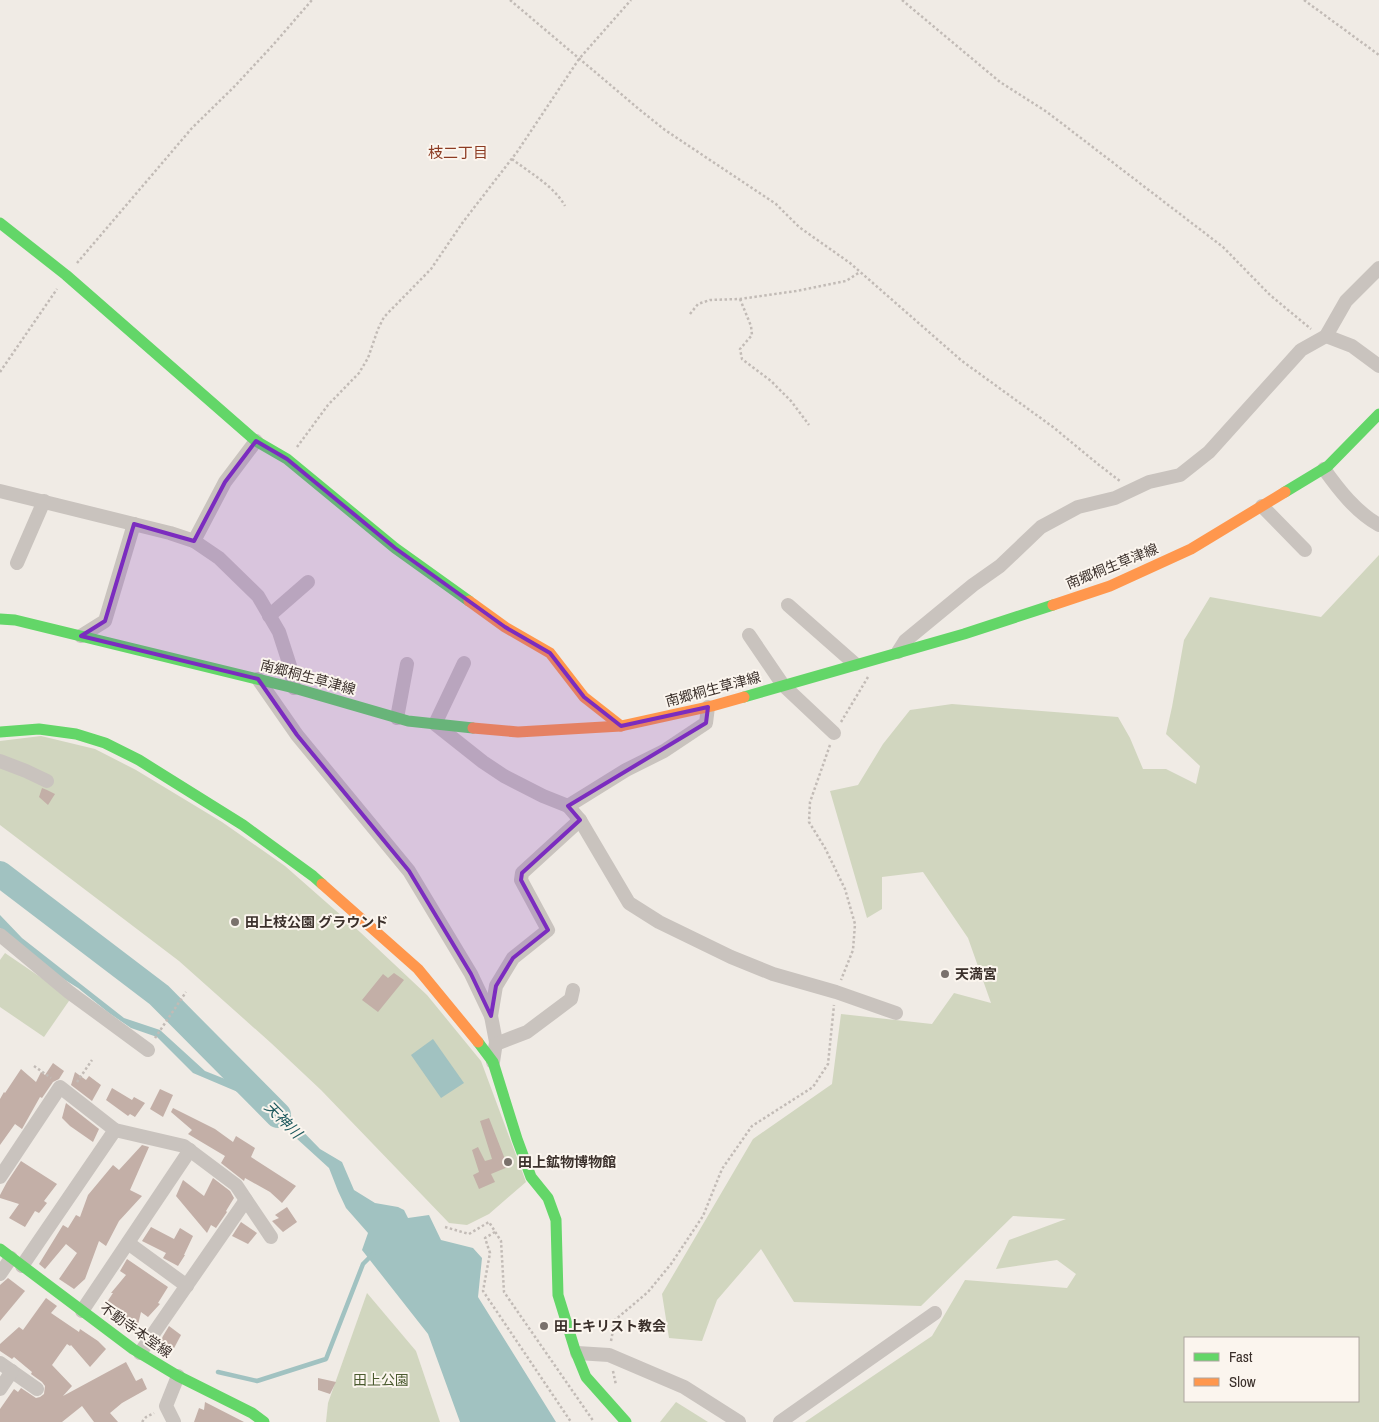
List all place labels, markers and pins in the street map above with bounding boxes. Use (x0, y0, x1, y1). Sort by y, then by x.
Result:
place label: 田上枝公園 グラウンド (245, 913, 388, 931)
marker: 田上枝公園 グラウンド (229, 916, 241, 928)
place label: 天満宮 (955, 965, 997, 983)
marker: 天満宮 (939, 968, 951, 980)
place label: 田上鉱物博物館 (518, 1153, 616, 1171)
marker: 田上鉱物博物館 (502, 1156, 514, 1168)
place label: 田上キリスト教会 (554, 1317, 666, 1335)
marker: 田上キリスト教会 (538, 1320, 550, 1332)

